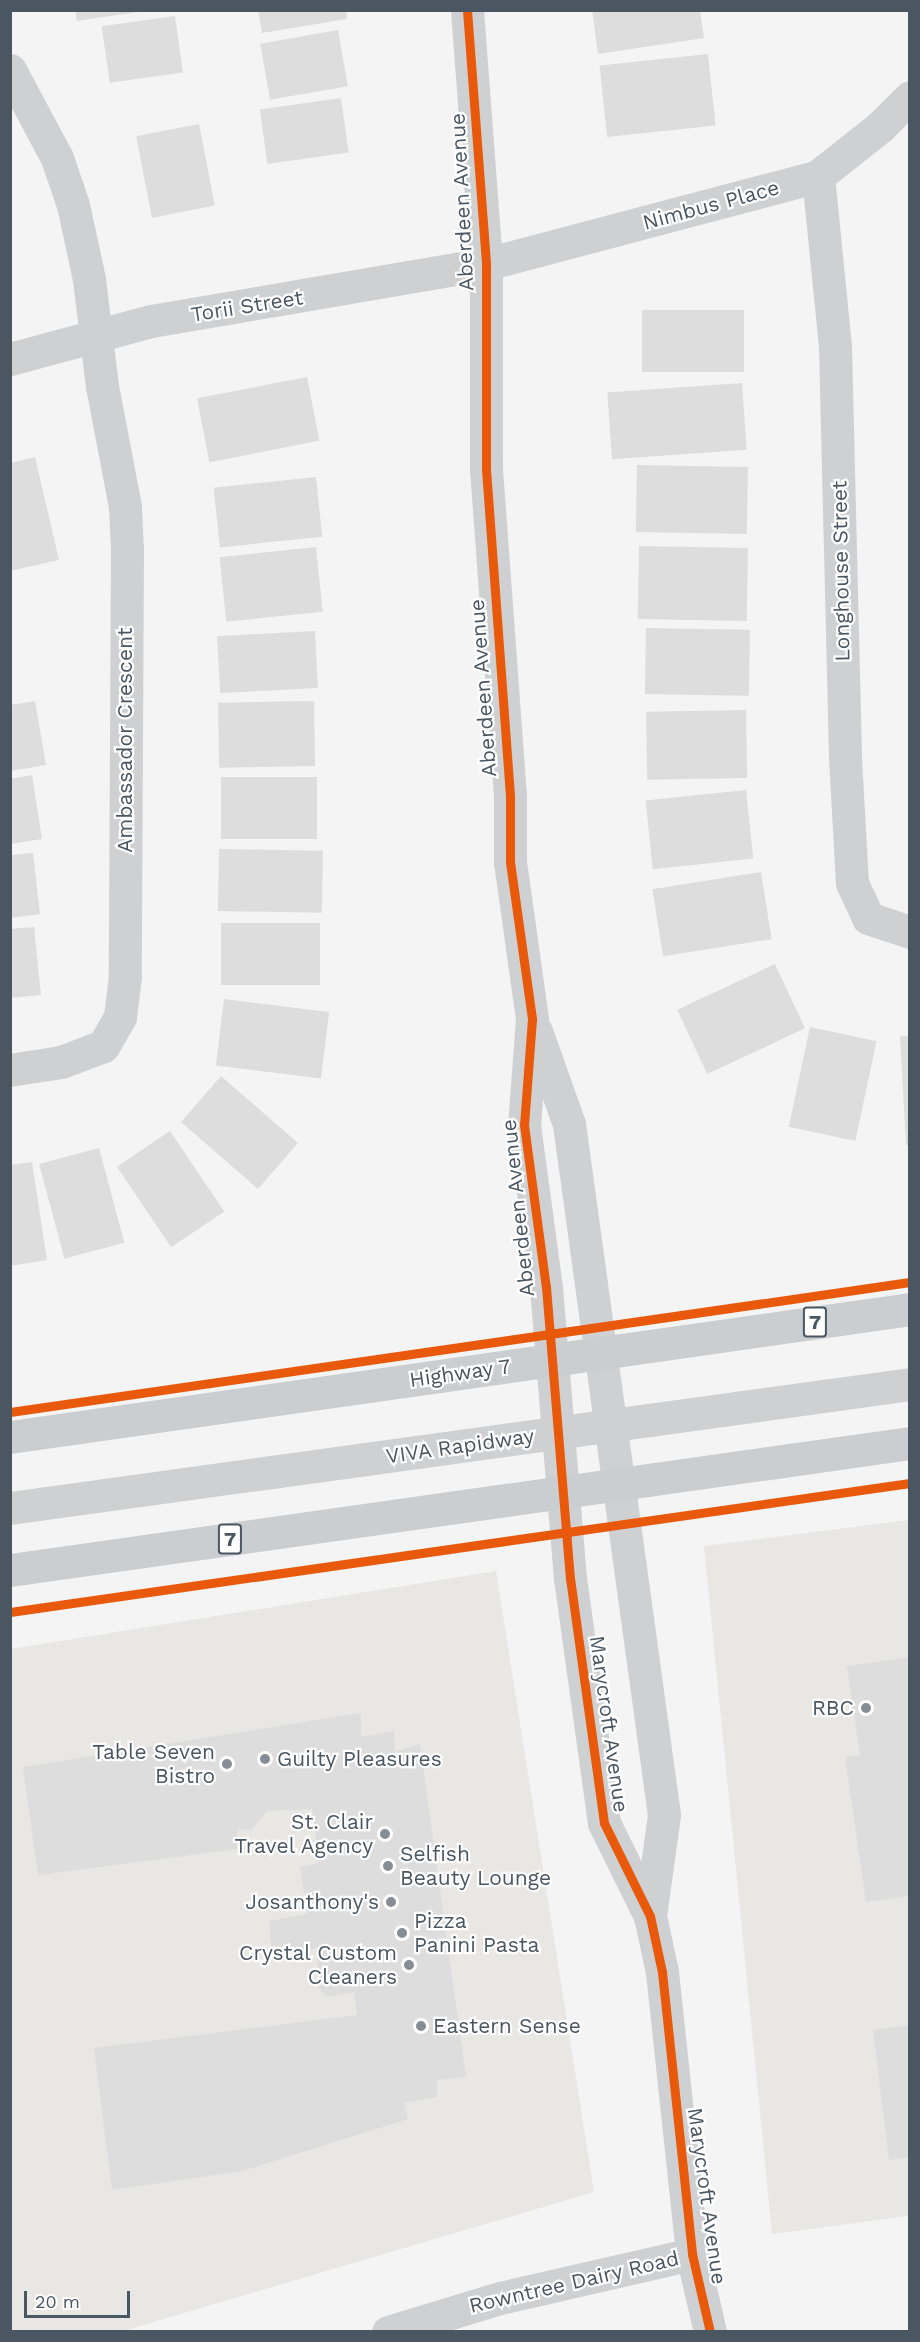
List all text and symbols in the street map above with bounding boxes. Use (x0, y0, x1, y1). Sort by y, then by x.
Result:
street label: Aberdeen Avenue (445, 112, 479, 292)
street label: Nimbus Place (640, 175, 782, 235)
street label: Torii Street (189, 285, 305, 327)
street label: Longhouse Street (827, 480, 855, 662)
street label: Aberdeen Avenue (464, 598, 502, 778)
street label: Ambassador Crescent (112, 627, 138, 853)
street label: Aberdeen Avenue (496, 1118, 540, 1298)
road number: 7 (802, 1305, 828, 1339)
street label: Highway 7 (407, 1353, 513, 1393)
street label: VIVA Rapidway (384, 1423, 536, 1469)
road number: 7 (216, 1522, 244, 1556)
street label: Marycroft Avenue (584, 1634, 634, 1814)
place label: RBC (812, 1695, 854, 1721)
marker: RBC (859, 1701, 873, 1715)
place label: Table Seven Bistro (92, 1739, 215, 1789)
place label: Guilty Pleasures (277, 1746, 442, 1772)
marker: Guilty Pleasures (258, 1752, 272, 1766)
marker: Table Seven Bistro (220, 1757, 234, 1771)
place label: St. Clair Travel Agency (233, 1809, 373, 1859)
marker: St. Clair Travel Agency (378, 1827, 392, 1841)
place label: Selfish Beauty Lounge (400, 1841, 552, 1891)
marker: Selfish Beauty Lounge (381, 1859, 395, 1873)
place label: Josanthony's (245, 1889, 379, 1915)
marker: Josanthony's (384, 1895, 398, 1909)
place label: Pizza Panini Pasta (414, 1908, 539, 1958)
marker: Pizza Panini Pasta (395, 1926, 409, 1940)
place label: Crystal Custom Cleaners (238, 1940, 397, 1990)
marker: Crystal Custom Cleaners (402, 1958, 416, 1972)
place label: Eastern Sense (433, 2013, 581, 2039)
marker: Eastern Sense (414, 2019, 428, 2033)
street label: Marycroft Avenue (682, 2106, 732, 2286)
street label: Rowntree Dairy Road (466, 2246, 682, 2318)
scale bar (27, 2279, 134, 2317)
text: 20 m (35, 2291, 80, 2312)

